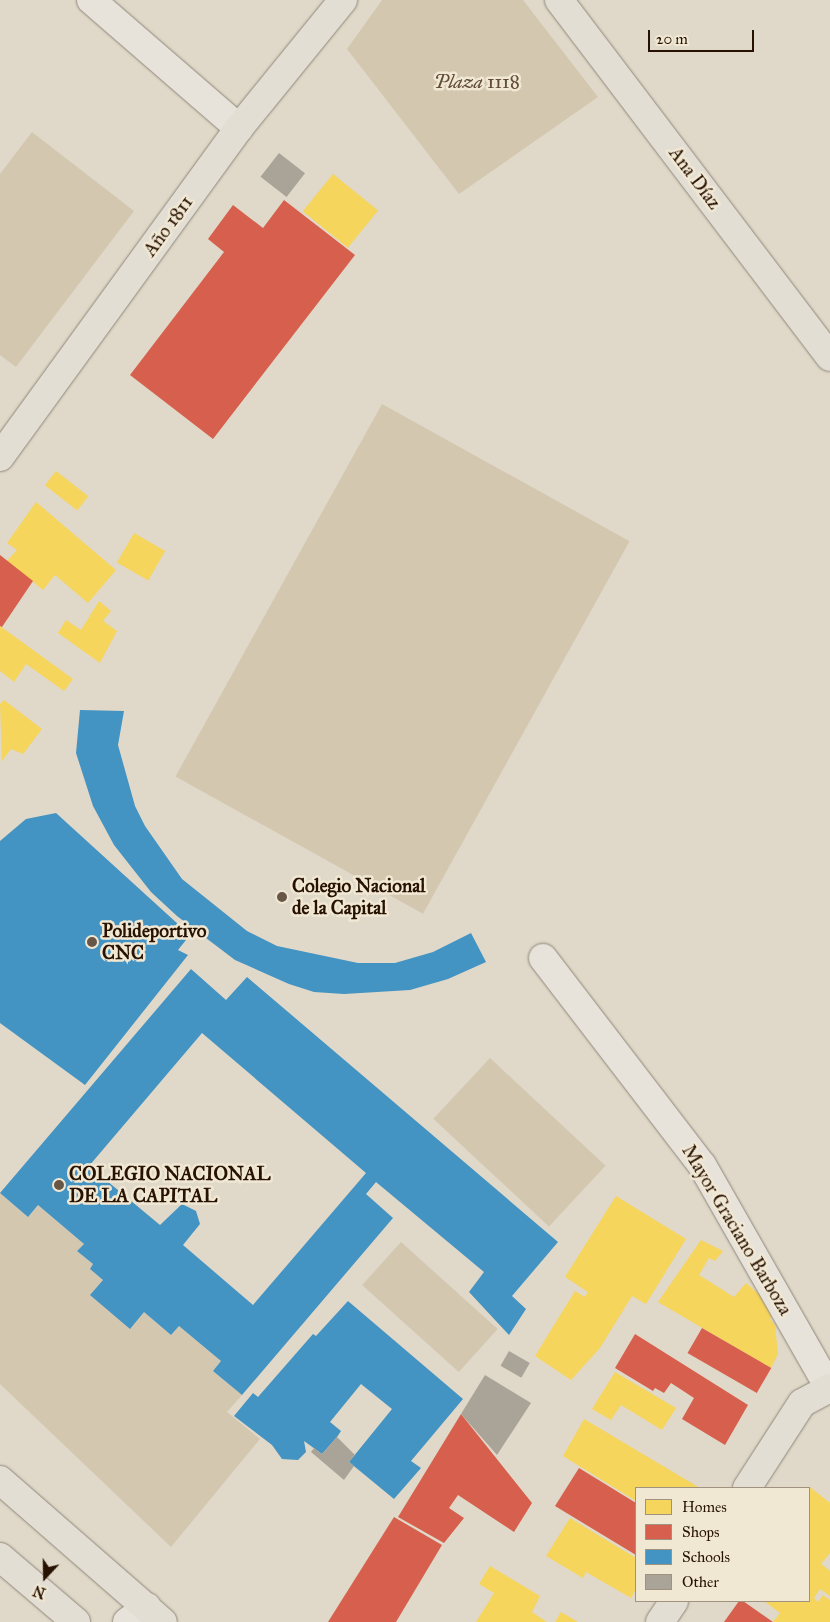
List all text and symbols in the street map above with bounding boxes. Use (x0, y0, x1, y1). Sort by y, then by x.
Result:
scale bar (650, 20, 756, 52)
text: 20 m (656, 30, 688, 48)
park label: Plaza 1118 (434, 71, 520, 93)
street label: Ana Díaz (664, 142, 726, 214)
street label: Año 1811 (138, 191, 198, 261)
place label: Colegio Nacional de la Capital (292, 875, 425, 919)
marker: Colegio Nacional de la Capital (276, 891, 288, 903)
place label: Polideportivo CNC (102, 920, 207, 964)
marker: Polideportivo CNC (86, 936, 98, 948)
street label: Mayor Graciano Barboza (677, 1141, 797, 1319)
place label: COLEGIO NACIONAL DE LA CAPITAL (69, 1163, 270, 1207)
marker: COLEGIO NACIONAL DE LA CAPITAL (53, 1179, 65, 1191)
legend (635, 1487, 810, 1602)
text: Homes (682, 1498, 727, 1516)
text: Shops (682, 1523, 720, 1541)
text: Schools (682, 1548, 730, 1566)
north arrow (20, 1552, 70, 1602)
text: Other (682, 1573, 719, 1591)
text: N (31, 1581, 48, 1602)

